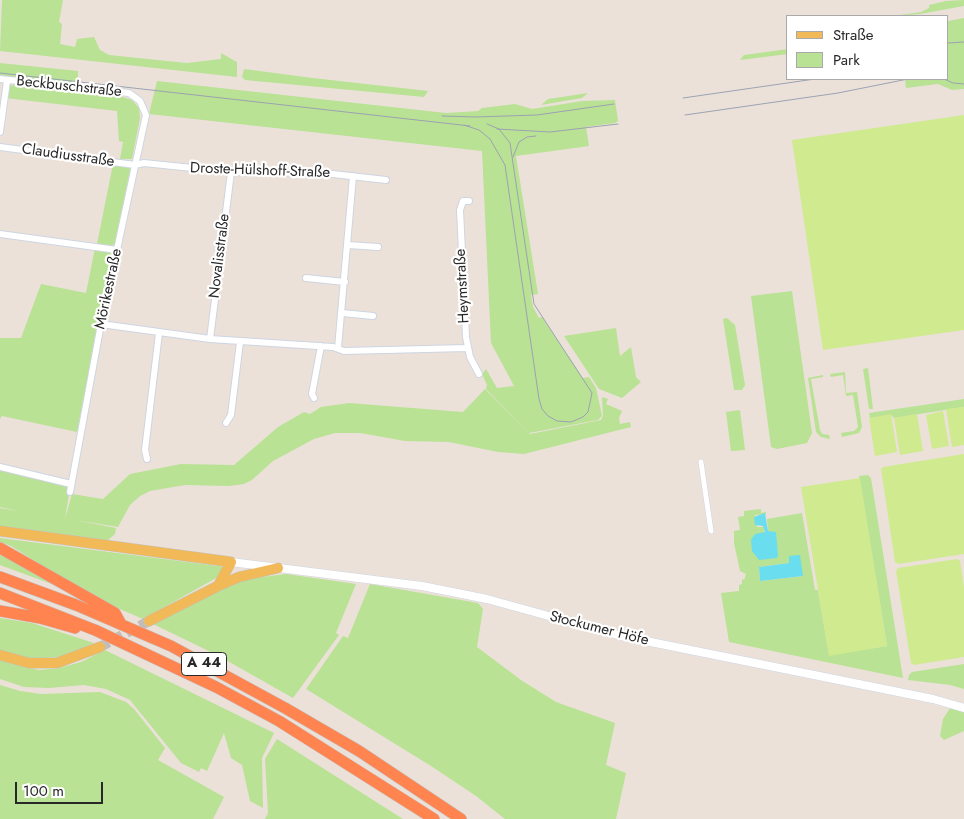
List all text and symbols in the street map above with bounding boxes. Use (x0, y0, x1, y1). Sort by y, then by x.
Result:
legend (786, 15, 949, 80)
text: Straße (833, 24, 873, 46)
text: Park (833, 49, 860, 71)
street label: Beckbuschstraße (16, 73, 122, 101)
street label: Claudiusstraße (21, 141, 115, 171)
street label: Droste-Hülshoff-Straße (190, 160, 330, 182)
street label: Novalisstraße (206, 213, 234, 299)
street label: Mörikestraße (92, 247, 126, 331)
street label: Heymstraße (452, 248, 474, 324)
street label: Stockumer Höfe (548, 608, 650, 650)
road number: A 44 (182, 652, 226, 676)
scale bar (18, 772, 105, 804)
text: 100 m (23, 780, 64, 802)

